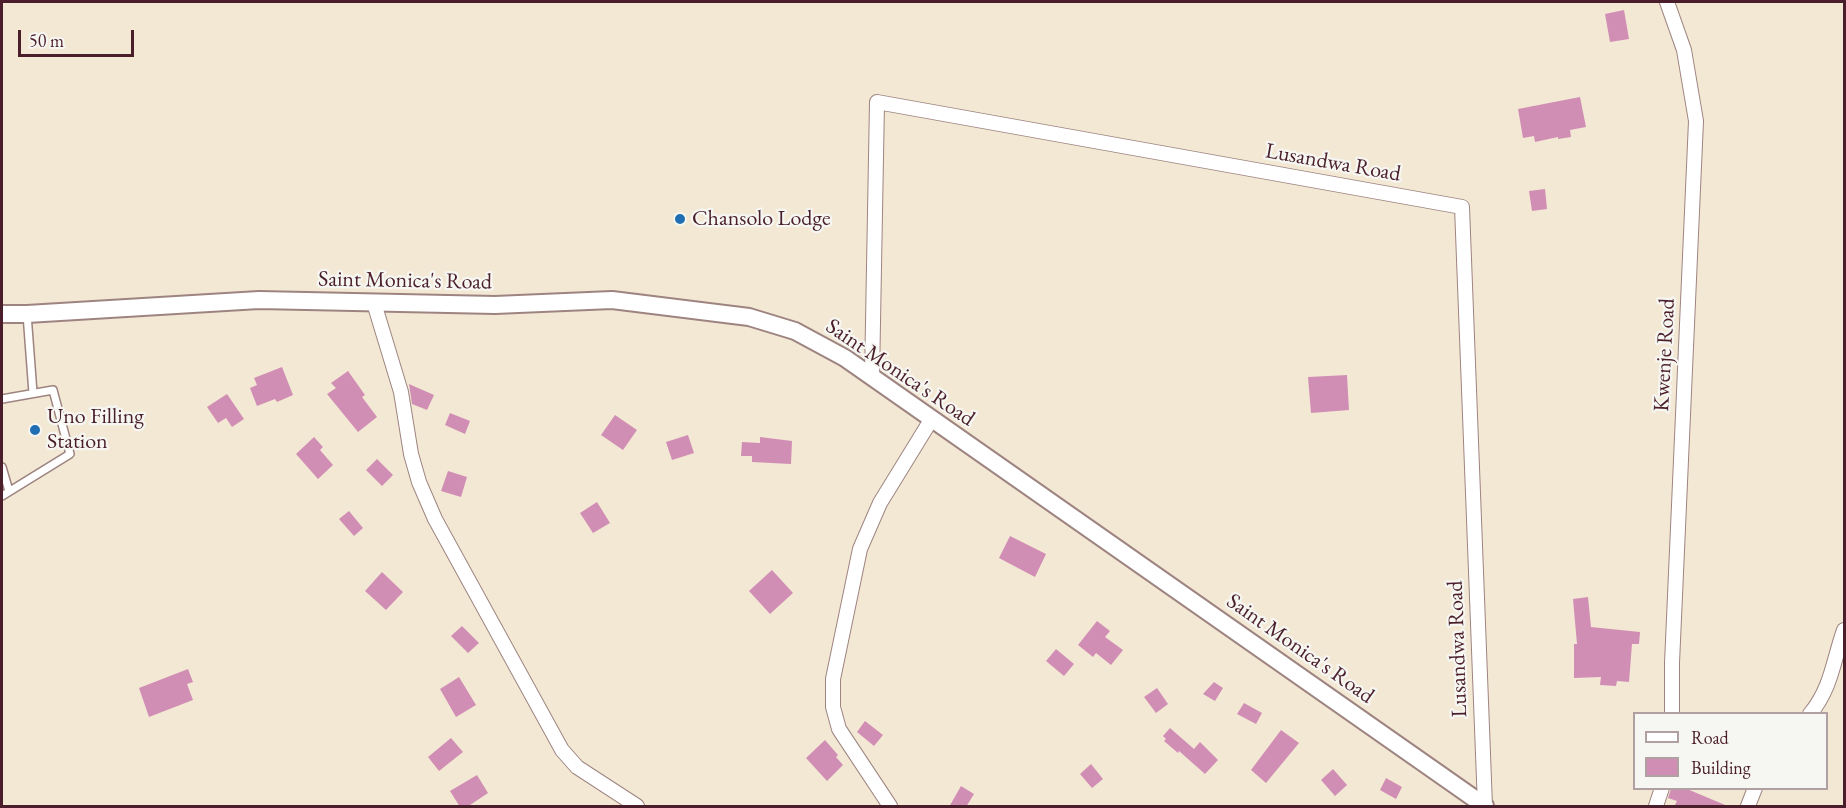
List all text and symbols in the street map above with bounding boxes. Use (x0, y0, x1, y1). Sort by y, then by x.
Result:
scale bar (21, 18, 136, 56)
text: 50 m (29, 29, 64, 52)
street label: Lusandwa Road (1263, 138, 1403, 188)
place label: Chansolo Lodge (692, 206, 831, 232)
marker: Chansolo Lodge (673, 212, 687, 226)
street label: Saint Monica's Road (318, 266, 492, 296)
street label: Kwenje Road (1649, 298, 1681, 412)
street label: Saint Monica's Road (821, 313, 979, 433)
place label: Uno Filling Station (47, 404, 144, 456)
marker: Uno Filling Station (28, 423, 42, 437)
street label: Lusandwa Road (1442, 580, 1474, 718)
street label: Saint Monica's Road (1221, 588, 1379, 710)
legend (1633, 712, 1828, 790)
text: Road (1691, 726, 1729, 749)
text: Building (1691, 756, 1751, 779)

